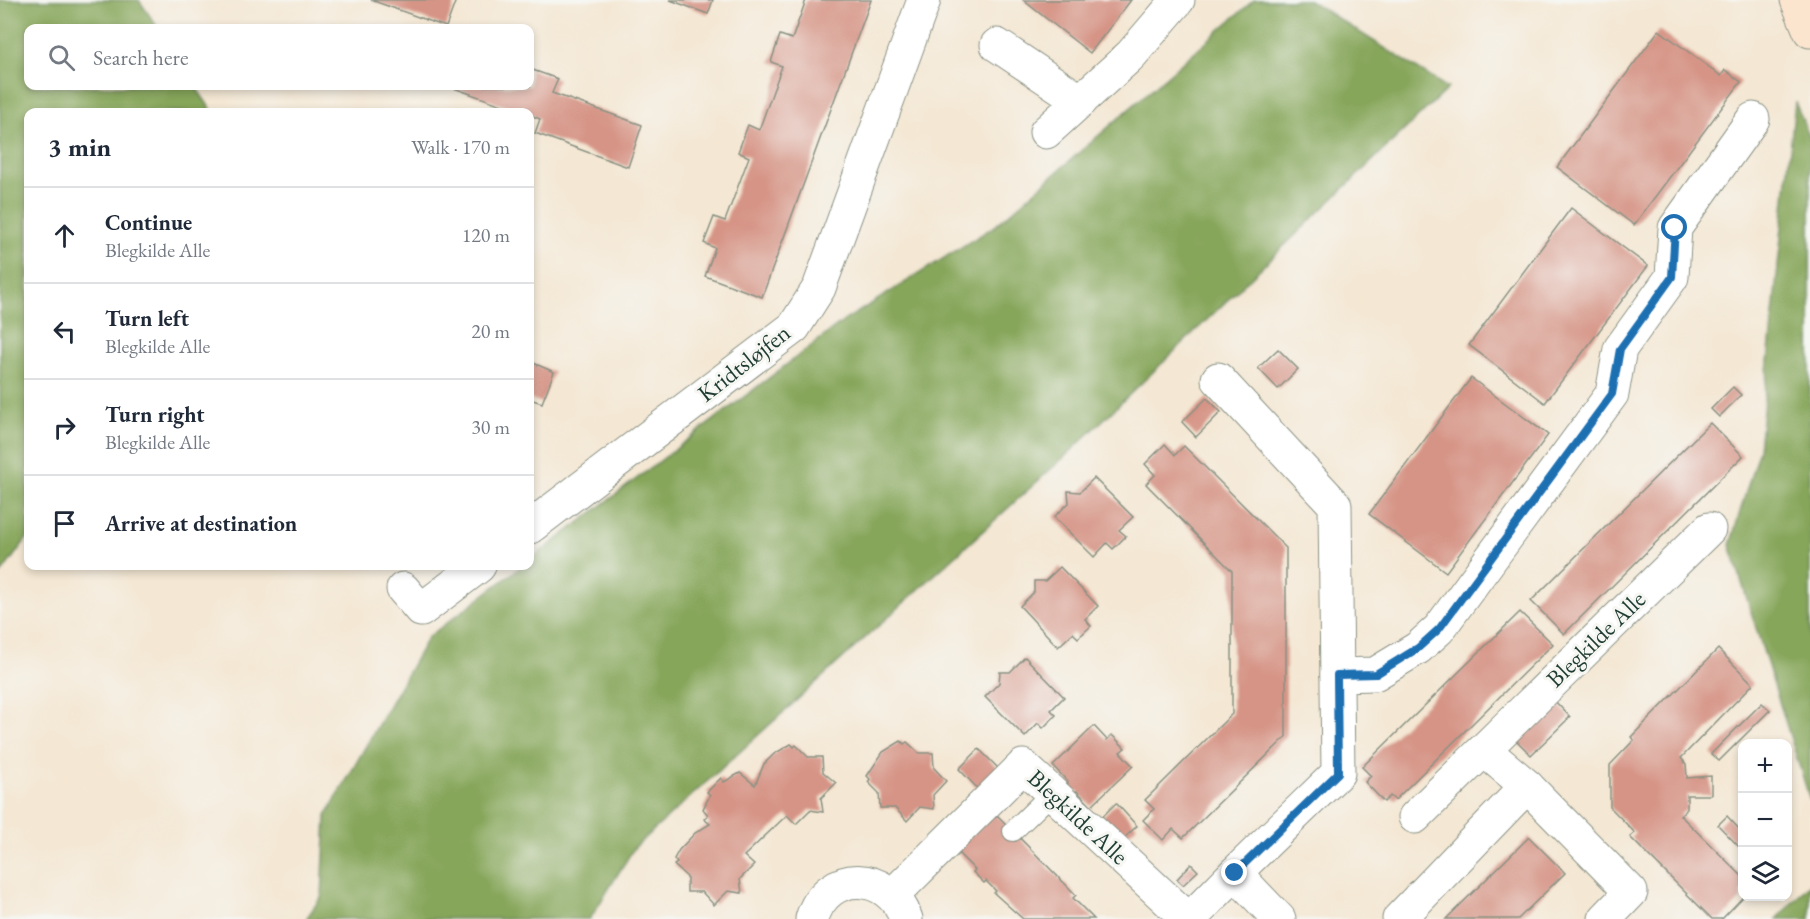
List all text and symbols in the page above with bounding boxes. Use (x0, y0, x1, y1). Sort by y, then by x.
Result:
search box (24, 24, 534, 90)
icon: search (45, 41, 78, 74)
text: Search here (93, 43, 188, 72)
text: 3 min (48, 130, 111, 164)
text: Walk · 170 m (411, 134, 510, 160)
text: Continue (105, 208, 192, 237)
route start (1661, 214, 1687, 240)
icon: ahead (48, 219, 81, 252)
text: 120 m (462, 222, 510, 248)
text: Blegkilde Alle (105, 237, 210, 263)
text: Turn left (105, 304, 189, 333)
icon: left (48, 315, 81, 348)
street label: Kridtsløjfen (691, 316, 797, 409)
text: 20 m (471, 318, 510, 344)
text: Blegkilde Alle (105, 333, 210, 359)
text: Turn right (105, 400, 204, 429)
icon: right (48, 411, 81, 444)
text: 30 m (471, 414, 510, 440)
text: Blegkilde Alle (105, 429, 210, 455)
icon: arrive (48, 507, 81, 540)
text: Arrive at destination (105, 509, 297, 538)
street label: Blegkilde Alle (1539, 584, 1652, 694)
map controls (1738, 739, 1792, 901)
button: + (1738, 739, 1792, 793)
street label: Blegkilde Alle (1022, 762, 1135, 871)
button: − (1738, 793, 1792, 847)
button: layers (1738, 847, 1792, 901)
route end (1221, 859, 1247, 885)

